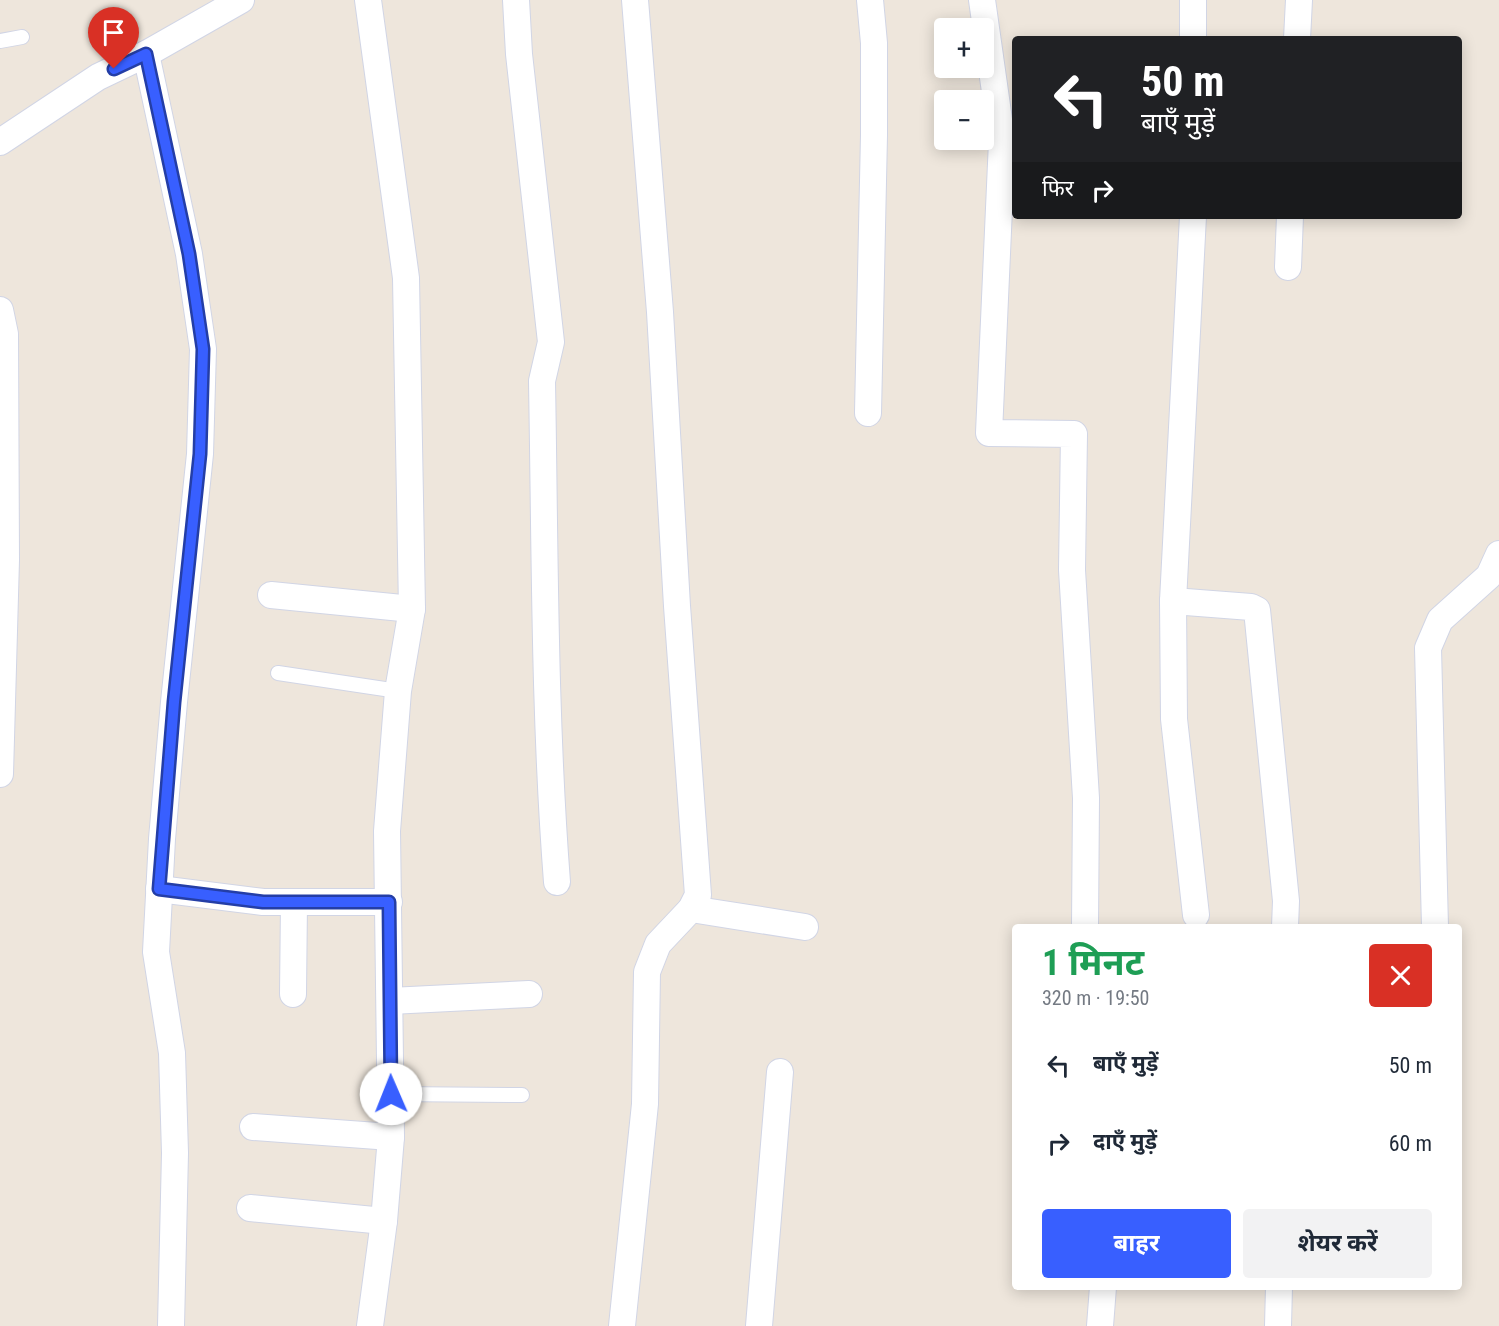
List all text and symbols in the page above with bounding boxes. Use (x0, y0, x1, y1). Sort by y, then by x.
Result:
pin (88, 7, 139, 69)
icon: arrive (97, 16, 130, 49)
map controls (934, 18, 994, 150)
button: + (934, 18, 994, 78)
text: 50 m (1141, 57, 1224, 106)
icon: left (1042, 60, 1120, 138)
button: − (934, 90, 994, 150)
text: बाएँ मुड़ें (1141, 107, 1215, 139)
icon: right (1086, 174, 1119, 207)
text: फिर (1042, 176, 1074, 201)
text: 1 मिनट (1042, 942, 1144, 984)
button: close (1369, 944, 1432, 1007)
text: 320 m · 19:50 (1042, 986, 1149, 1010)
icon: left (1042, 1049, 1075, 1082)
text: बाएँ मुड़ें (1093, 1051, 1158, 1076)
text: 50 m (1389, 1053, 1432, 1078)
position arrow (359, 1062, 423, 1126)
icon: right (1042, 1127, 1075, 1160)
text: दाएँ मुड़ें (1093, 1129, 1157, 1154)
text: 60 m (1389, 1131, 1432, 1156)
button: बाहर (1042, 1209, 1231, 1278)
button: शेयर करें (1243, 1209, 1432, 1278)

